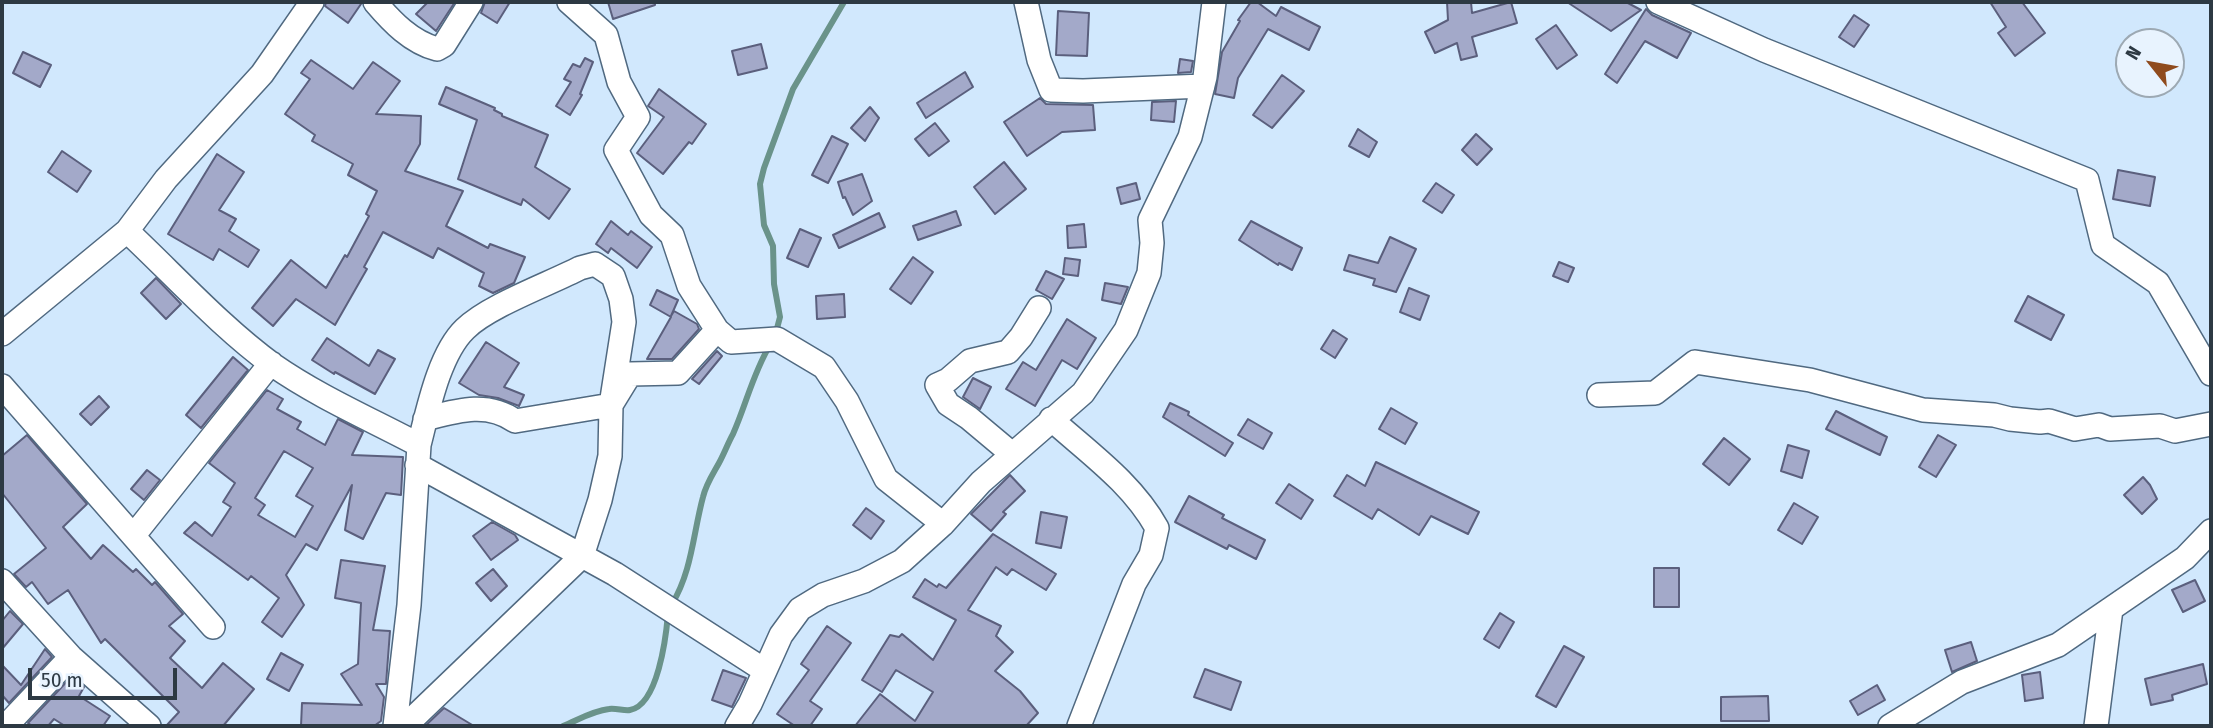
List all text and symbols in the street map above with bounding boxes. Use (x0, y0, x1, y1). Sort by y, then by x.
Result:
north arrow (2115, 28, 2185, 98)
text: N (2120, 42, 2146, 64)
scale bar (32, 654, 180, 698)
text: 50 m (41, 667, 83, 693)

